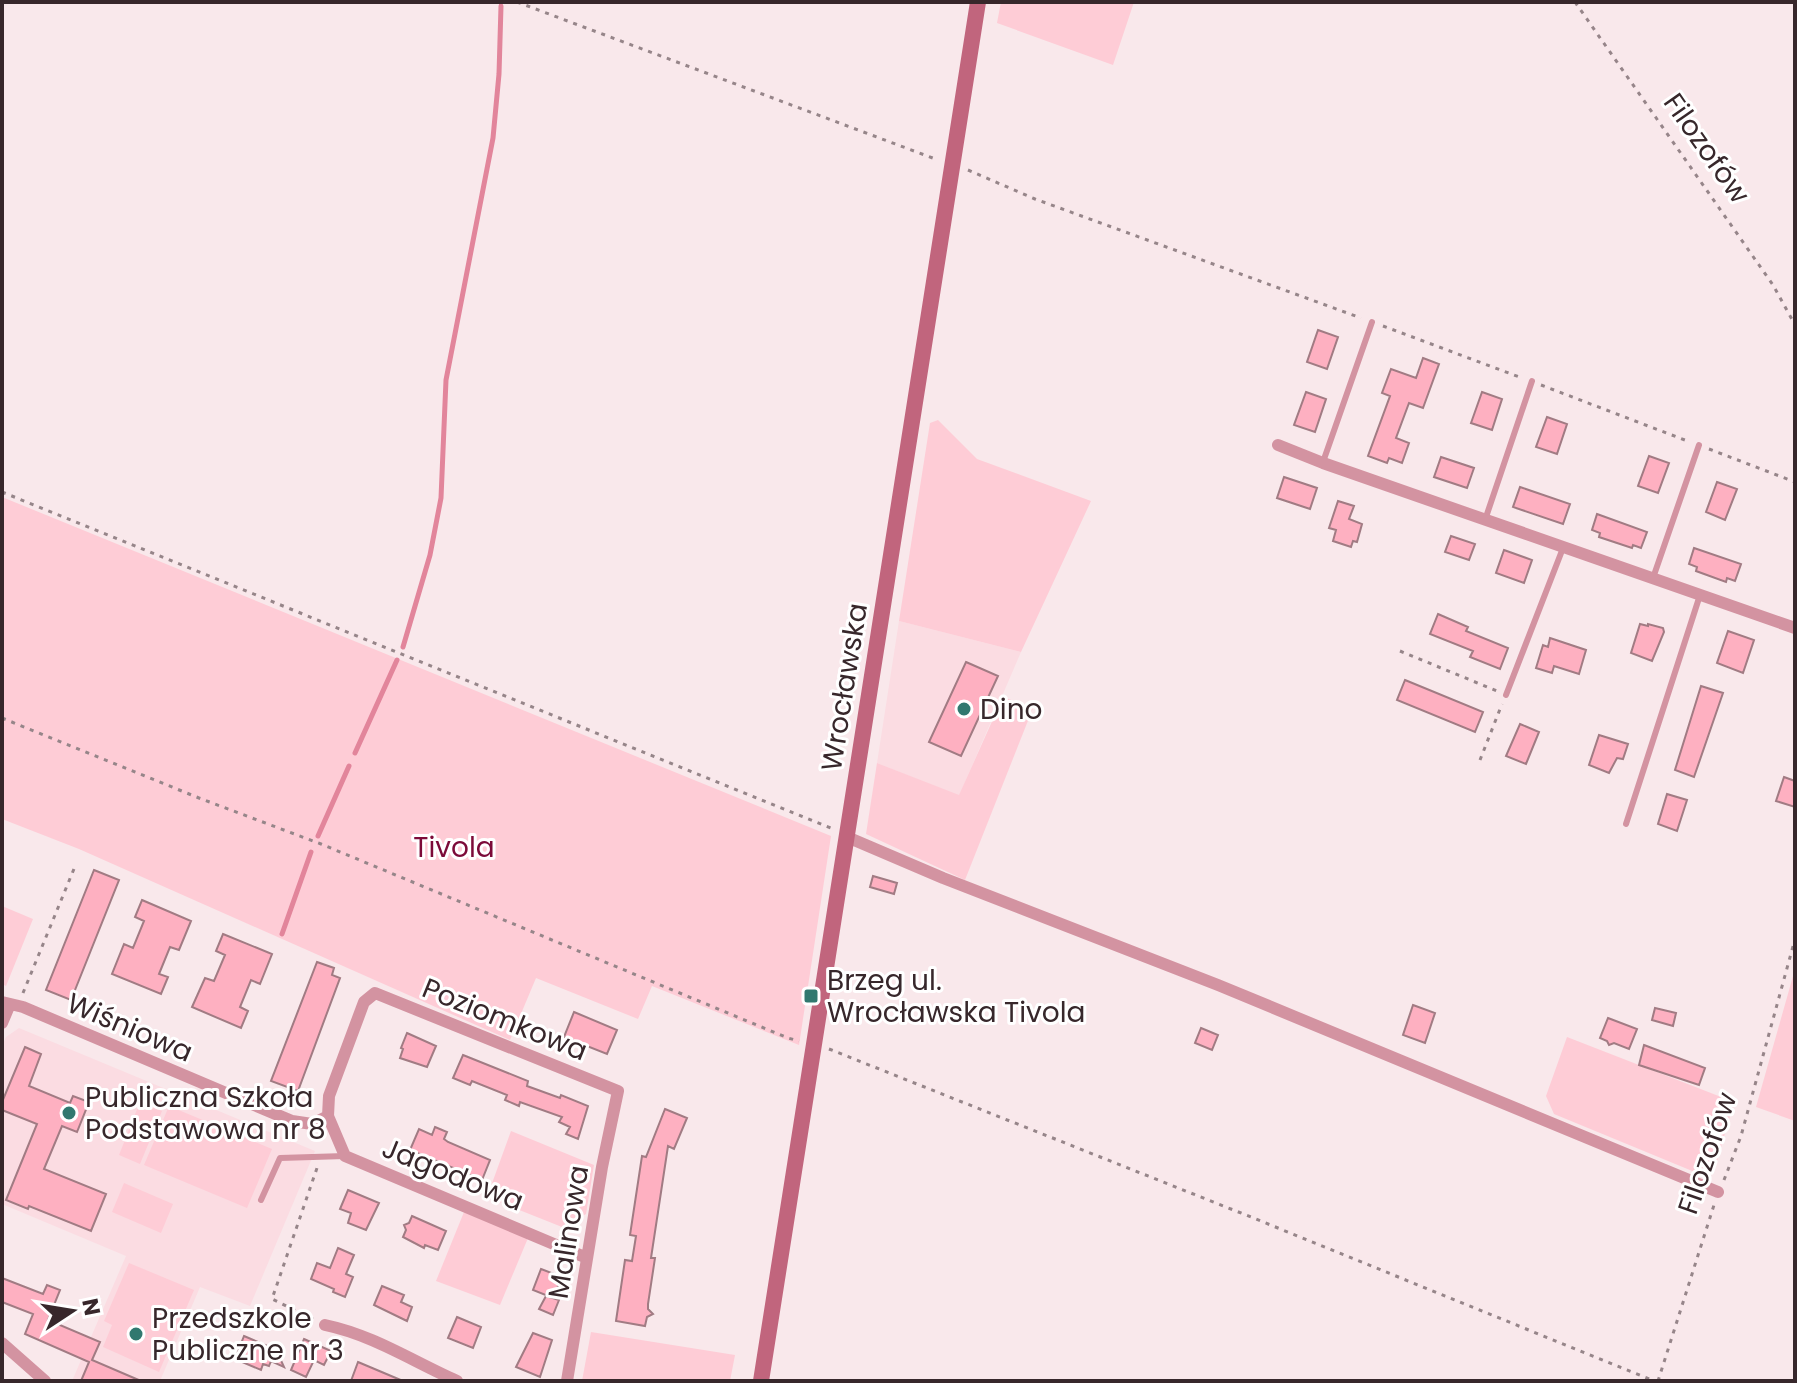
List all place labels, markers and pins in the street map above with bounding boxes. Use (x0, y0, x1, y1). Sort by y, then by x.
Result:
place label: Dino (980, 690, 1043, 729)
marker: Dino (955, 700, 973, 718)
place label: Brzeg ul. Wrocławska Tivola (827, 961, 1086, 1032)
marker: Brzeg ul. Wrocławska Tivola (802, 987, 820, 1005)
place label: Publiczna Szkoła Podstawowa nr 8 (85, 1078, 326, 1149)
marker: Publiczna Szkoła Podstawowa nr 8 (60, 1104, 78, 1122)
place label: Przedszkole Publiczne nr 3 (152, 1299, 344, 1370)
marker: Przedszkole Publiczne nr 3 (127, 1325, 145, 1343)

